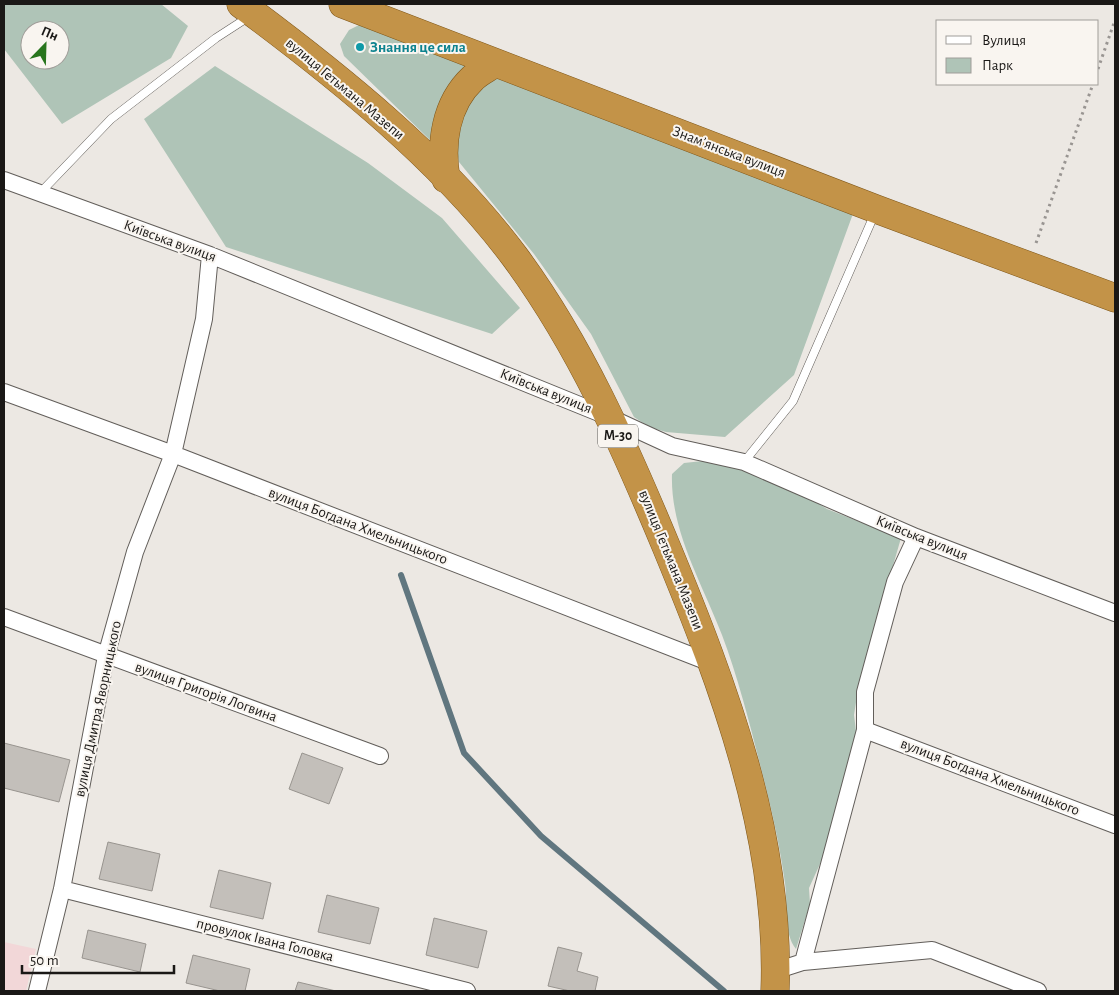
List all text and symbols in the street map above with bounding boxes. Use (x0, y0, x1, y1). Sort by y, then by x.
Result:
north arrow (20, 20, 70, 70)
legend (936, 20, 1099, 85)
text: Пн (39, 24, 60, 44)
text: Вулиця (982, 33, 1026, 48)
street label: вулиця Гетьмана Мазепи (283, 35, 407, 143)
place label: Знання це сила (370, 40, 466, 55)
marker: Знання це сила (354, 41, 366, 53)
text: Парк (982, 58, 1013, 73)
street label: Знамʼянська вулиця (670, 124, 788, 180)
street label: Київська вулиця (122, 217, 218, 265)
street label: Київська вулиця (498, 366, 594, 416)
road number: М-30 (598, 424, 638, 448)
street label: вулиця Богдана Хмельницького (266, 485, 450, 567)
street label: вулиця Гетьмана Мазепи (636, 488, 706, 632)
street label: Київська вулиця (874, 513, 970, 563)
street label: вулиця Дмитра Яворницького (72, 620, 124, 798)
street label: вулиця Григорія Логвина (133, 659, 279, 725)
street label: вулиця Богдана Хмельницького (898, 736, 1082, 818)
street label: провулок Івана Головка (195, 916, 335, 964)
scale bar (22, 942, 175, 974)
text: 50 m (30, 953, 59, 968)

